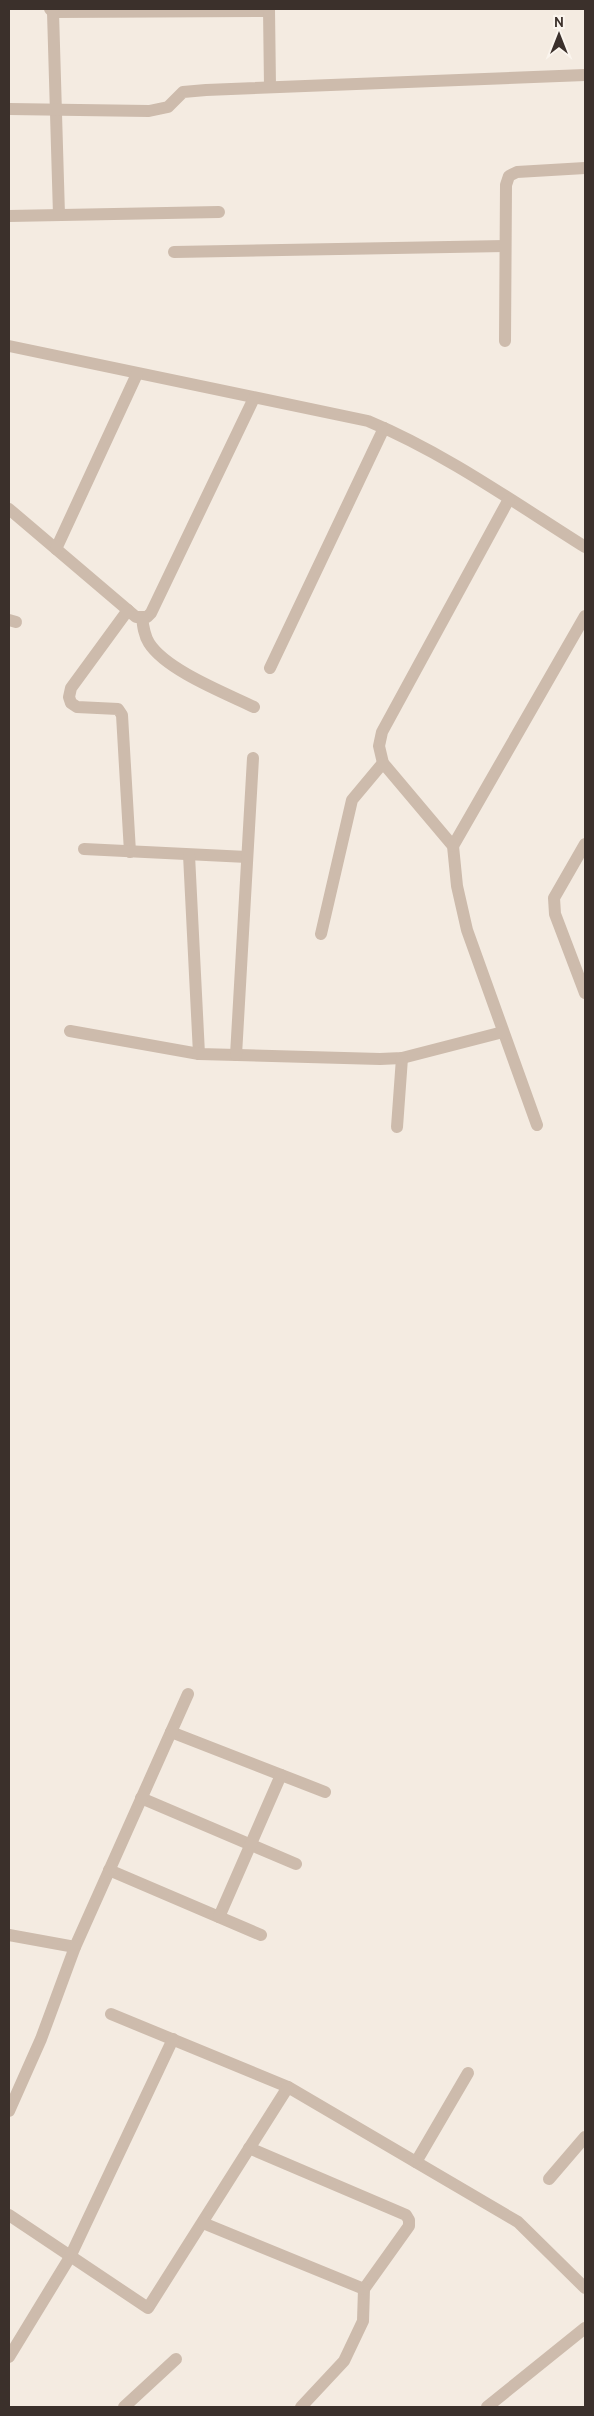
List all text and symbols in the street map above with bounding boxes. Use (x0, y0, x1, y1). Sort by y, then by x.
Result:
north arrow (534, 10, 584, 60)
text: N (554, 13, 564, 31)

